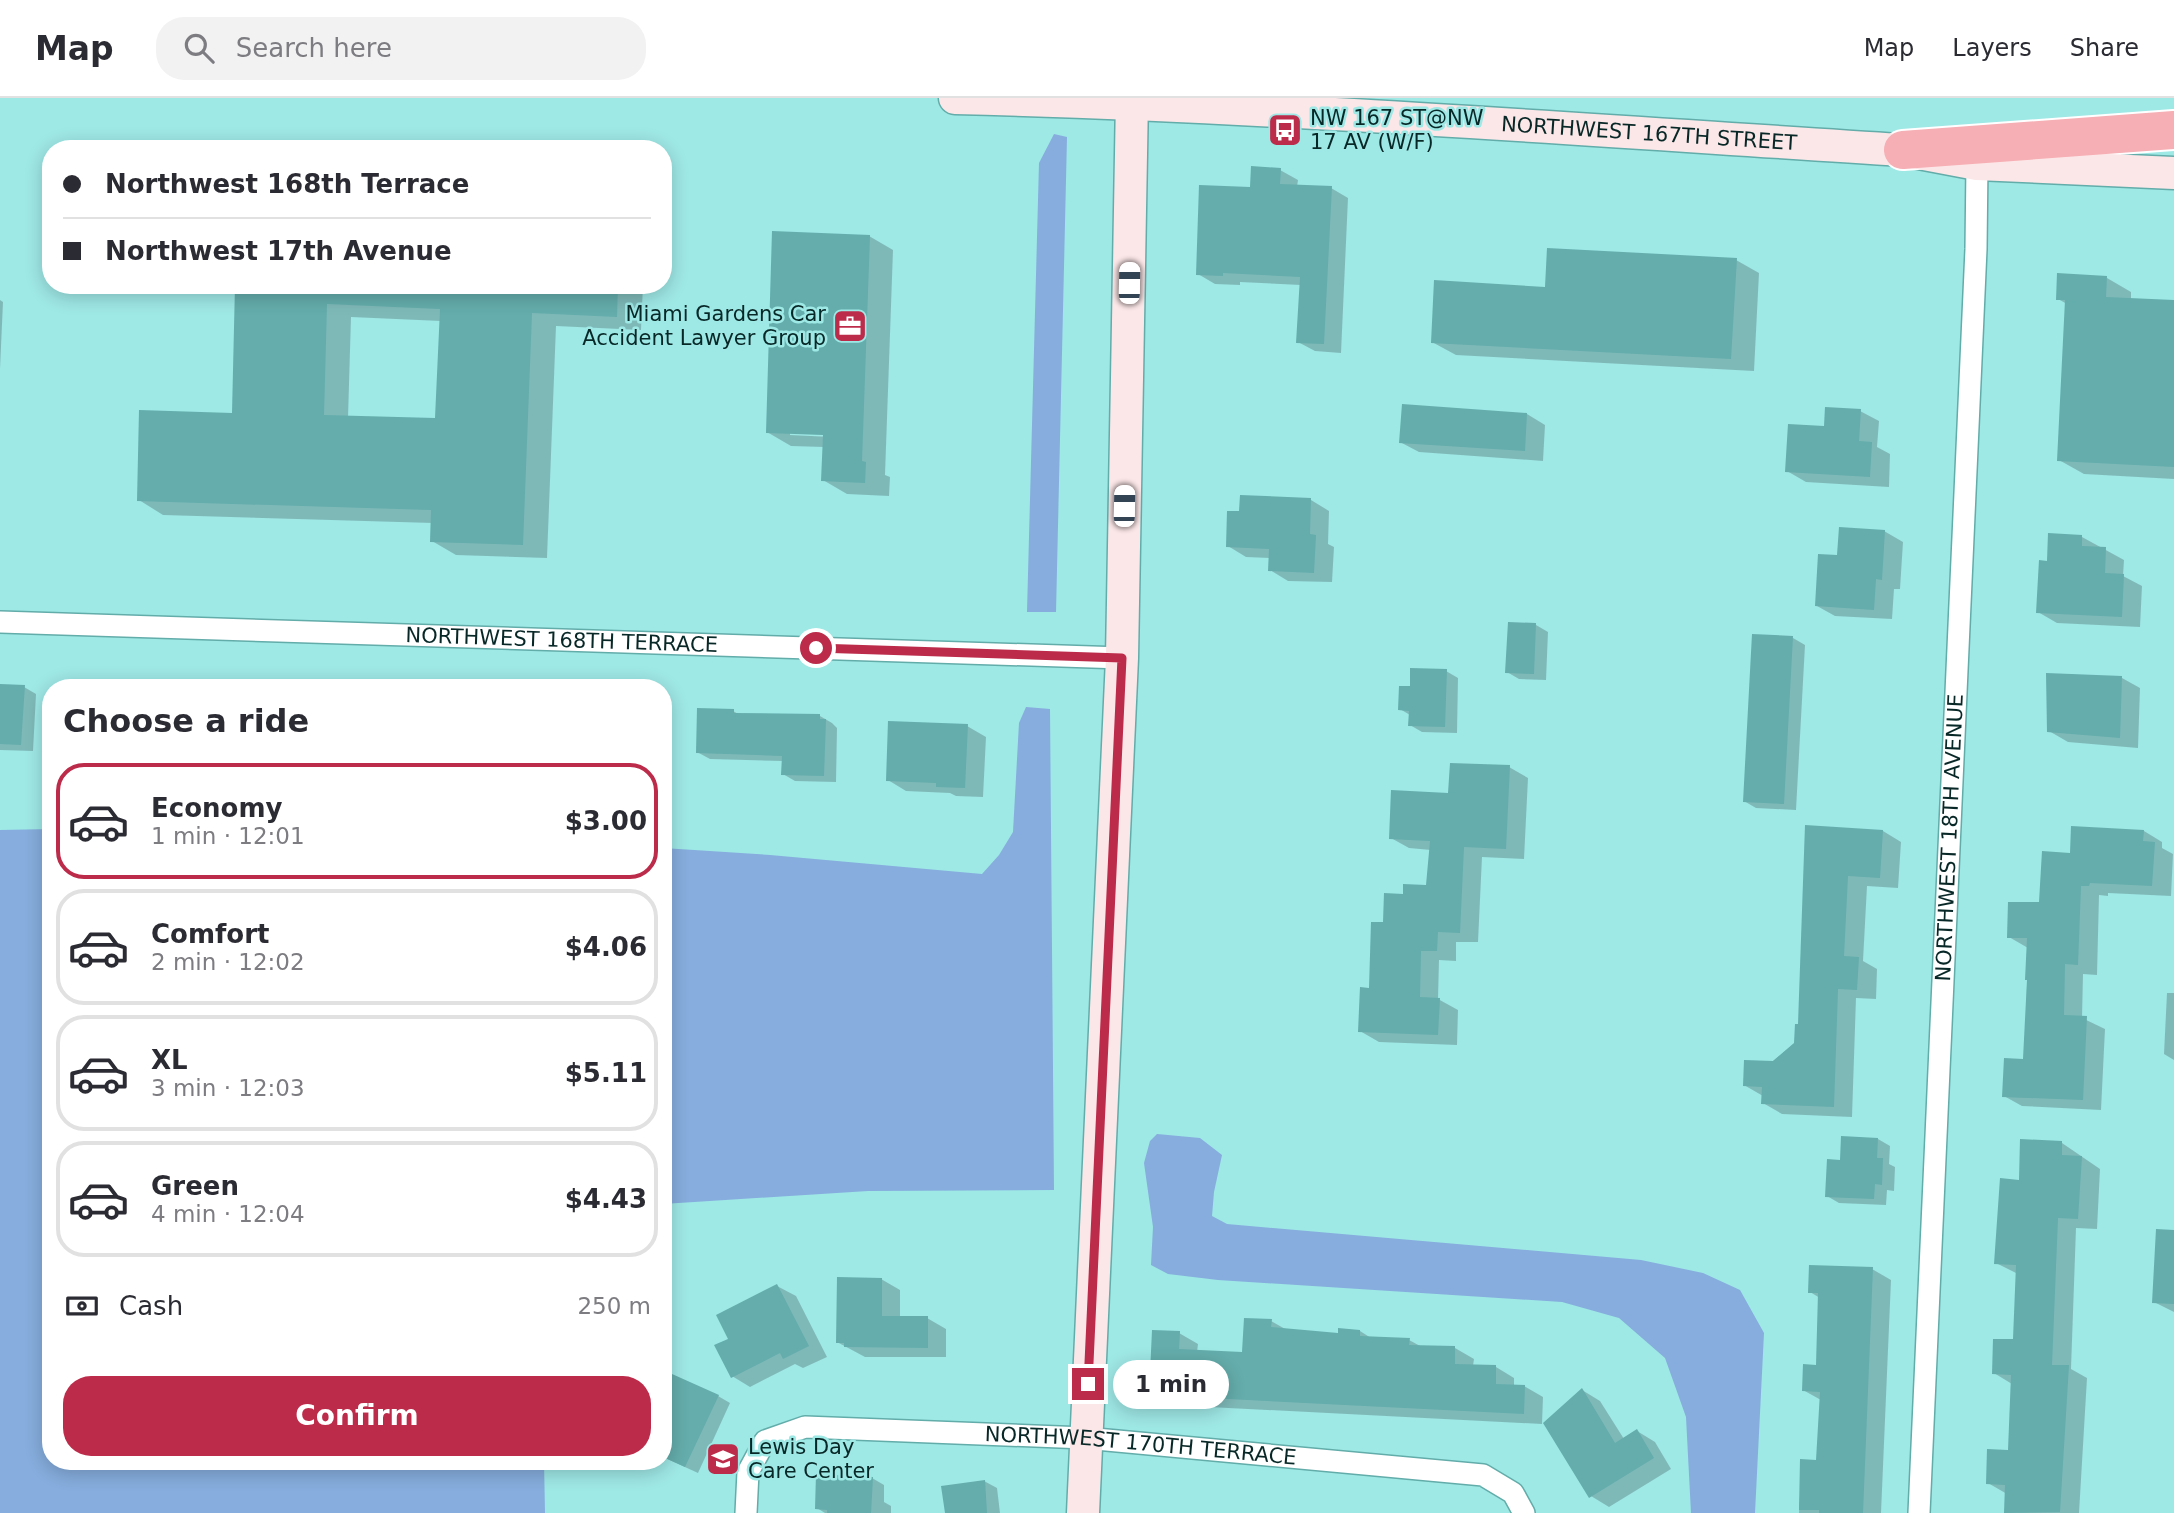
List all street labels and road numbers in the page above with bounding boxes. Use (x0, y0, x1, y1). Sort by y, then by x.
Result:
street label: NORTHWEST 167TH STREET (1500, 112, 1798, 155)
street label: NORTHWEST 168TH TERRACE (405, 623, 718, 657)
street label: NORTHWEST 18TH AVENUE (1931, 693, 1968, 982)
street label: NORTHWEST 170TH TERRACE (984, 1422, 1298, 1470)

